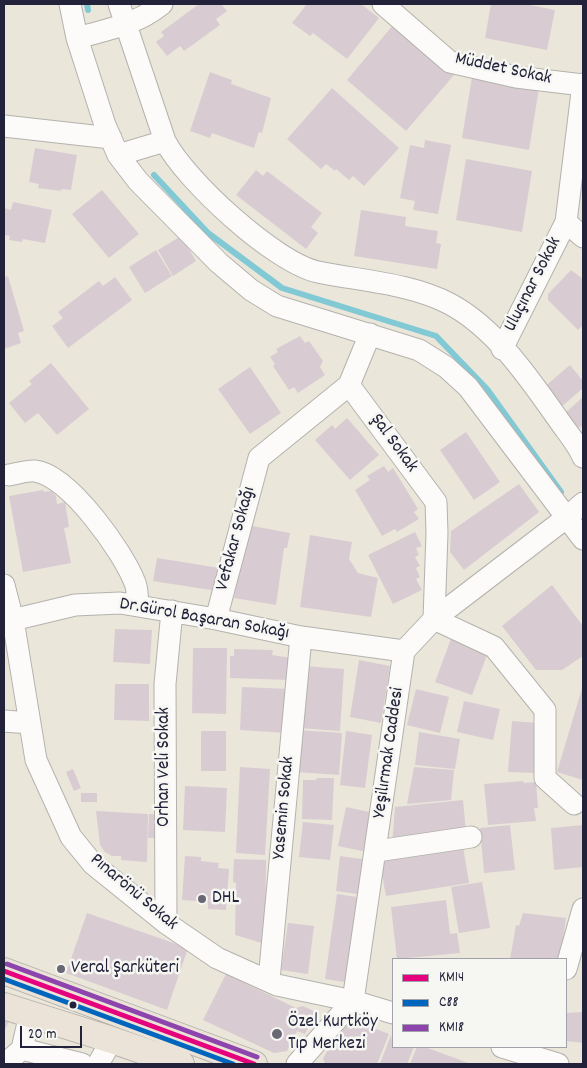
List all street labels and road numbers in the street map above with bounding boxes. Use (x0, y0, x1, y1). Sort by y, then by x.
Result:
street label: Müddet Sokak (453, 49, 553, 91)
street label: Uluçınar Sokak (500, 234, 568, 336)
street label: Şal Sokak (364, 410, 422, 478)
street label: Vefakar Sokağı (212, 485, 262, 593)
street label: Dr.Gürol Başaran Sokağı (118, 594, 290, 646)
street label: Yeşilırmak Caddesi (370, 686, 410, 820)
street label: Orhan Veli Sokak (154, 707, 176, 827)
street label: Yasemin Sokak (269, 756, 301, 860)
street label: Pınarönü Sokak (84, 850, 182, 936)

